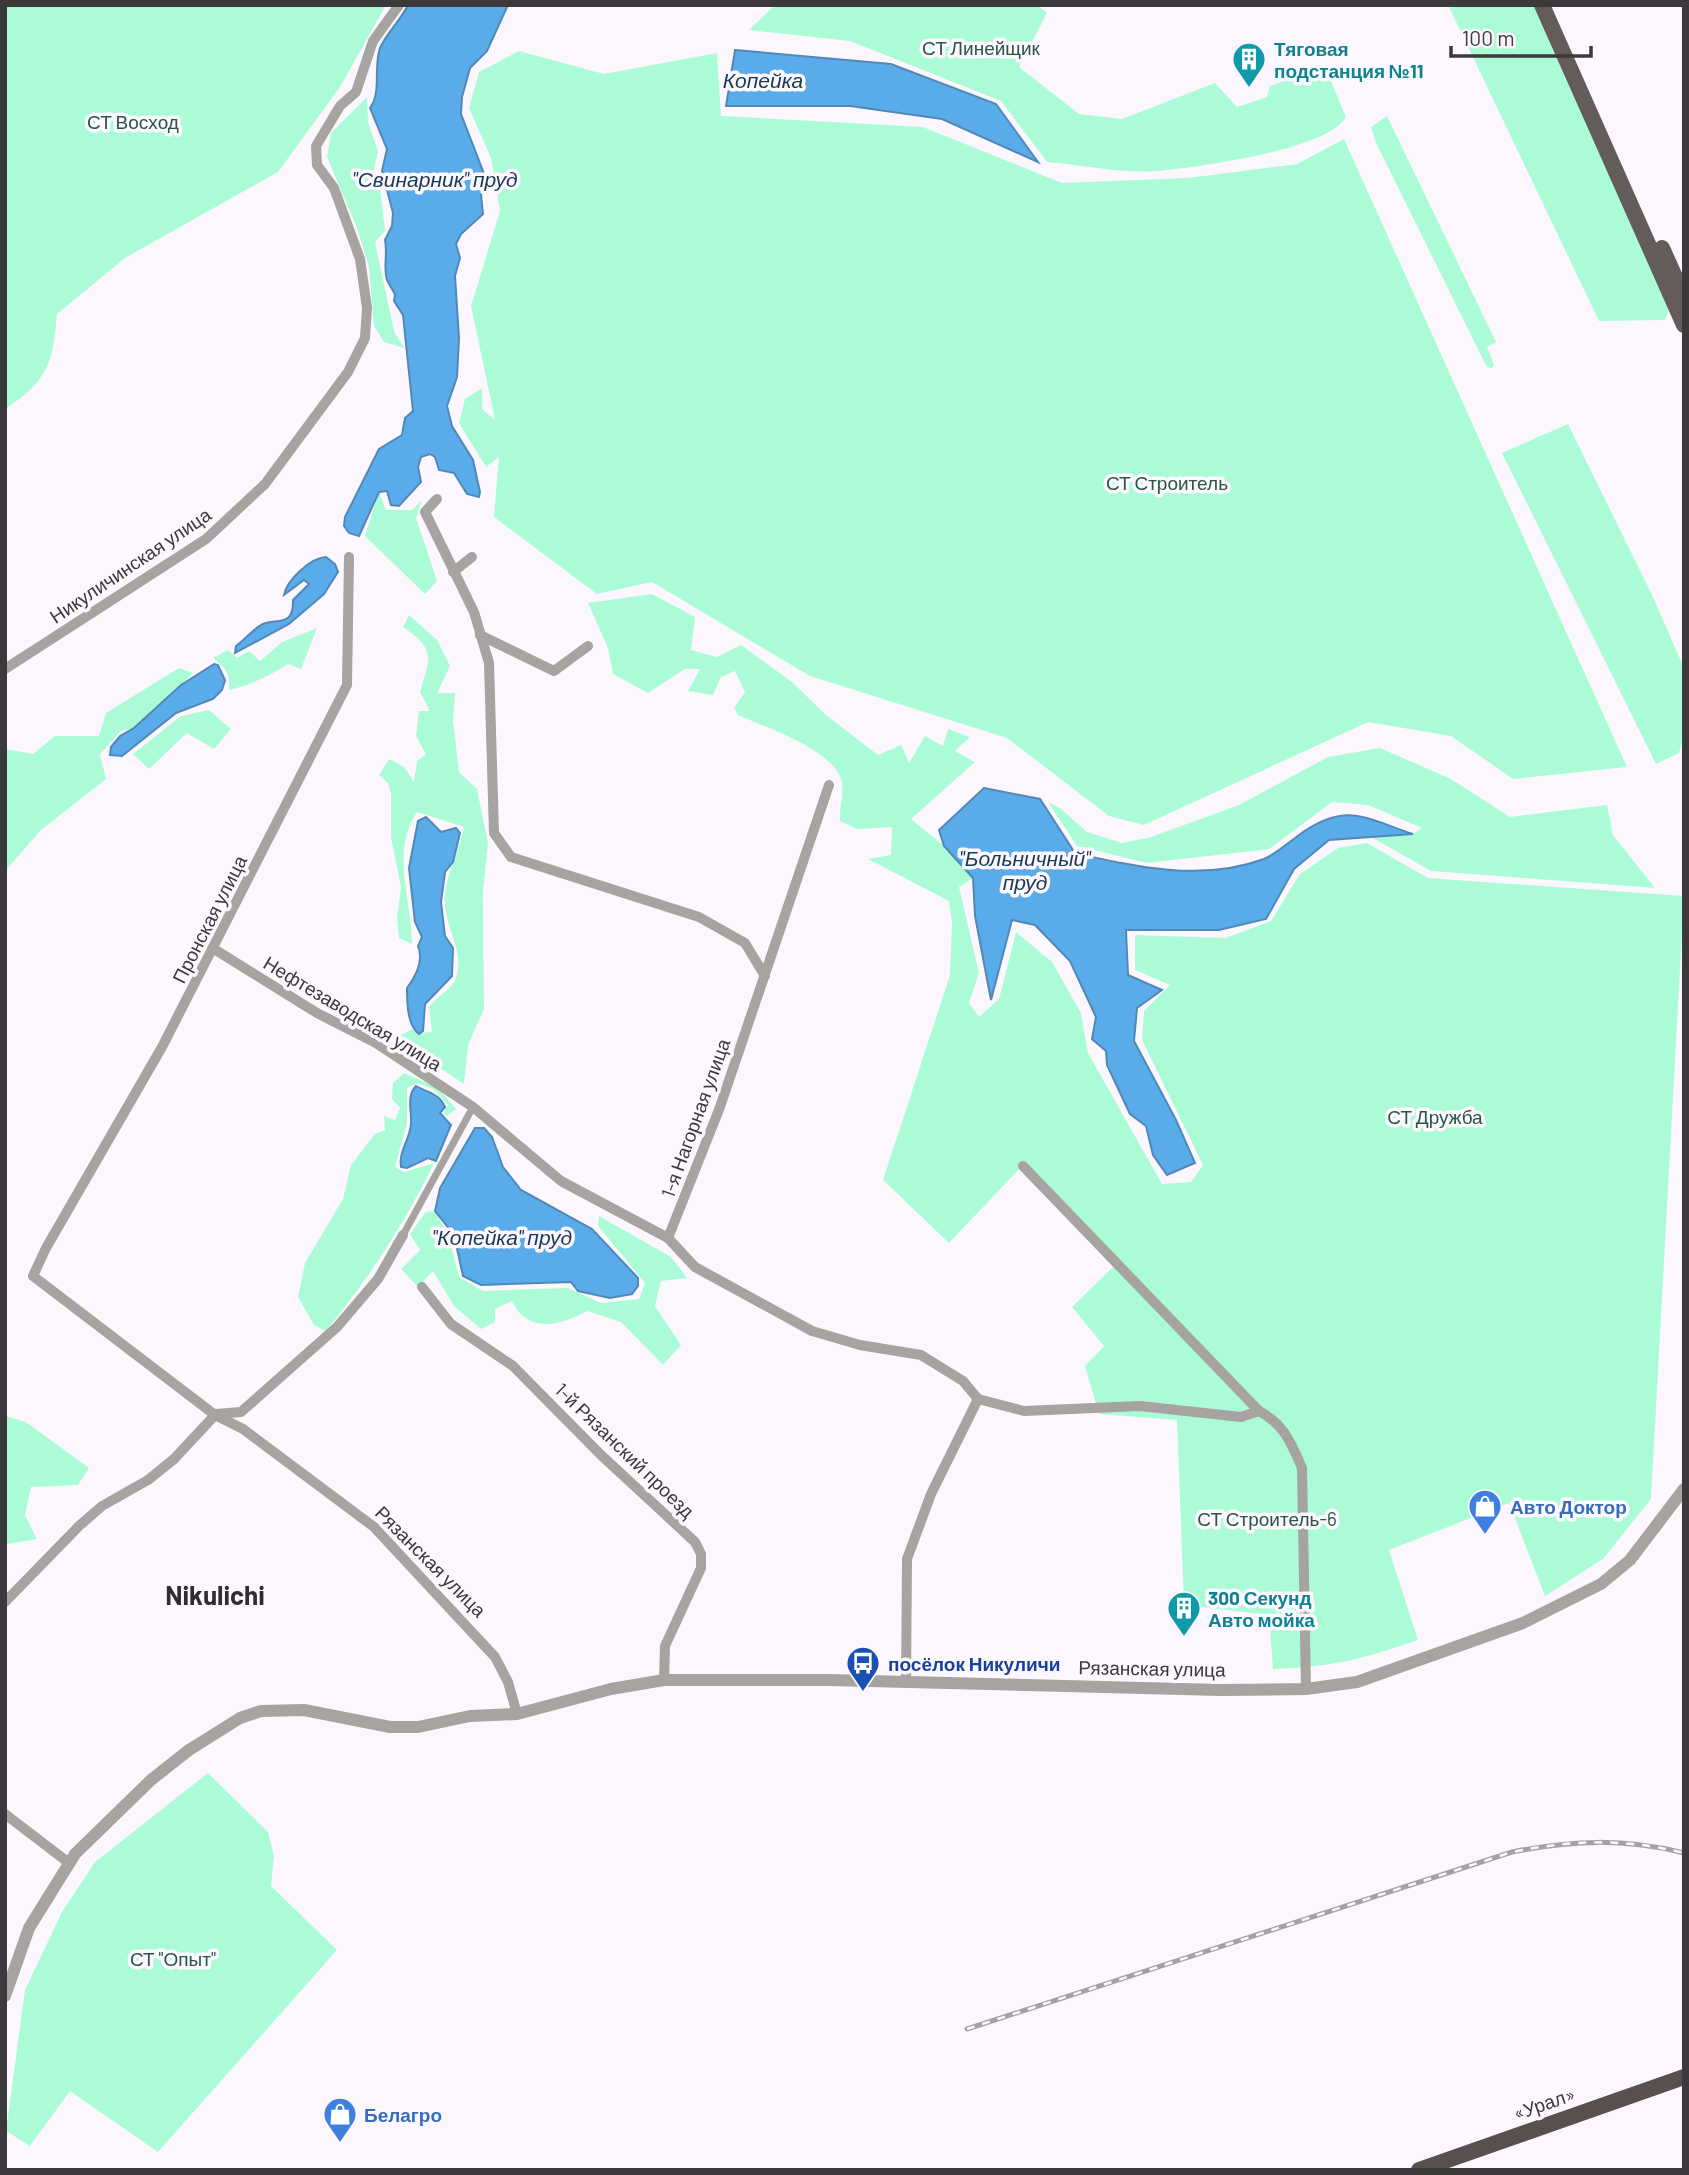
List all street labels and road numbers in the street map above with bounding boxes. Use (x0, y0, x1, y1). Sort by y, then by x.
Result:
street label: Никуличинская улица (45, 502, 215, 628)
street label: Пронская улица (167, 851, 251, 987)
street label: Нефтезаводская улица (260, 951, 447, 1076)
street label: 1-я Нагорная улица (656, 1035, 735, 1201)
street label: 1-й Рязанский проезд (551, 1378, 699, 1522)
street label: Рязанская улица (371, 1501, 491, 1621)
street label: Рязанская улица (1078, 1655, 1226, 1681)
street label: «Урал» (1510, 2082, 1578, 2124)

